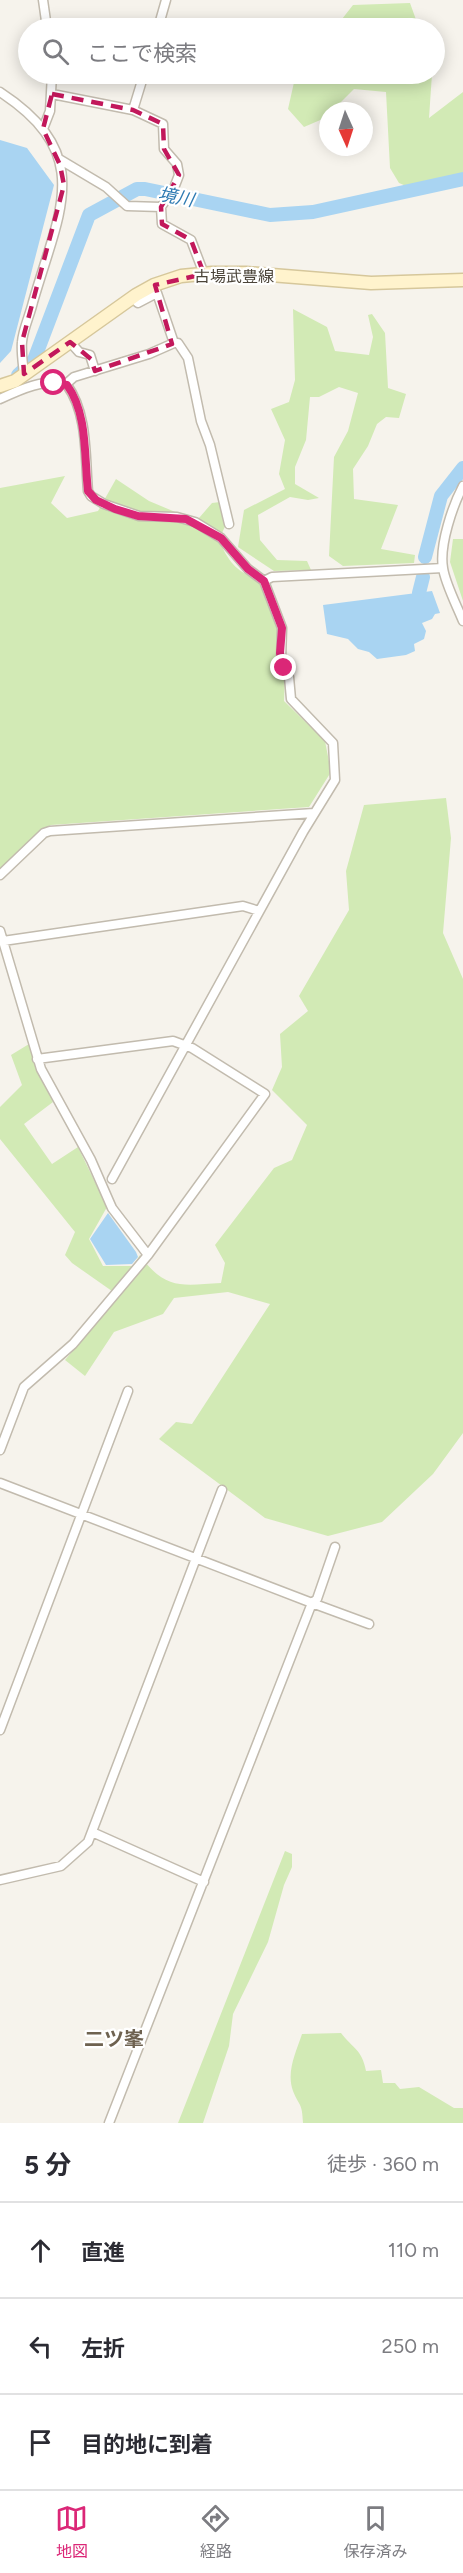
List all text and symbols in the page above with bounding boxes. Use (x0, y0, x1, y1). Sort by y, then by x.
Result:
search box (18, 18, 445, 84)
icon: search (39, 35, 72, 68)
text: ここで検索 (87, 40, 197, 67)
north arrow (319, 102, 373, 156)
water label: 境川 (156, 183, 198, 212)
street label: 古場武豊線 (194, 267, 274, 286)
route start (40, 369, 66, 395)
route end (270, 654, 296, 680)
district label: 二ツ峯 (84, 2027, 144, 2051)
text: 5 分 (24, 2149, 71, 2181)
text: 徒歩 · 360 m (327, 2152, 439, 2176)
icon: ahead (24, 2234, 57, 2267)
text: 110 m (388, 2238, 439, 2262)
text: 直進 (81, 2239, 125, 2266)
icon: left (24, 2330, 57, 2363)
text: 250 m (382, 2334, 439, 2358)
text: 左折 (81, 2335, 125, 2362)
icon: arrive (24, 2426, 57, 2459)
text: 目的地に到着 (81, 2431, 213, 2458)
tab: 地図 (55, 2502, 88, 2562)
tab: 経路 (199, 2502, 232, 2562)
tab: 保存済み (343, 2502, 407, 2562)

